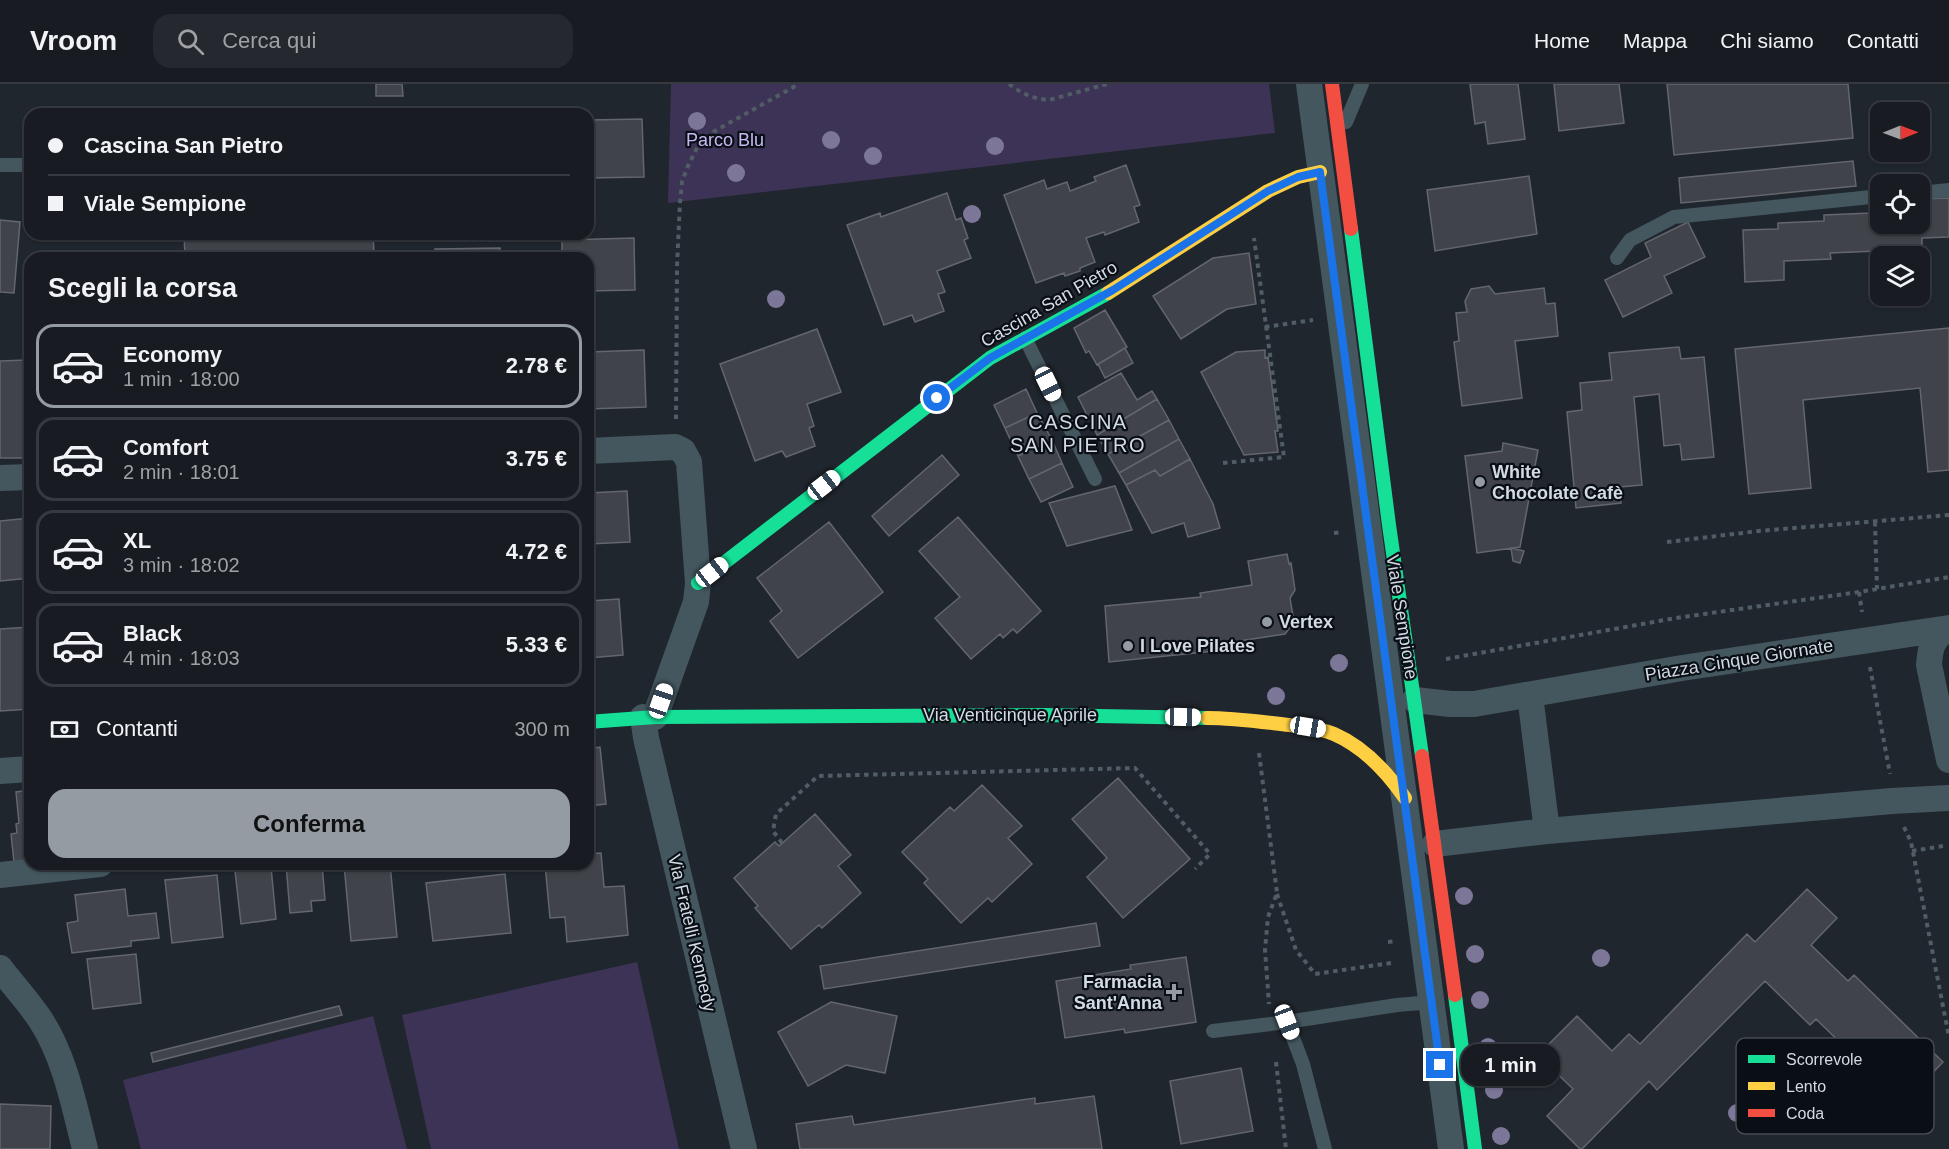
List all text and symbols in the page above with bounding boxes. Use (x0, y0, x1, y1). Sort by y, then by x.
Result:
search box (153, 14, 573, 68)
text: Vroom (30, 25, 117, 56)
icon: search (174, 25, 207, 58)
text: Cerca qui (222, 28, 316, 53)
text: Home (1534, 29, 1590, 52)
text: Mappa (1623, 29, 1687, 52)
text: Chi siamo (1720, 29, 1814, 52)
text: Contatti (1847, 29, 1919, 52)
north arrow (1870, 102, 1930, 162)
map controls (1870, 102, 1930, 306)
park label: Parco Blu (686, 130, 764, 150)
text: Cascina San Pietro (84, 133, 283, 158)
button: locate (1870, 174, 1930, 234)
text: Viale Sempione (84, 191, 246, 216)
button: layers (1870, 246, 1930, 306)
street label: Cascina San Pietro (977, 257, 1121, 351)
text: Scegli la corsa (48, 273, 237, 303)
icon: car (51, 339, 105, 393)
text: Economy (123, 342, 222, 367)
text: 2.78 € (506, 353, 567, 378)
car (1032, 364, 1064, 404)
text: 1 min · 18:00 (123, 368, 240, 390)
route start (923, 384, 950, 411)
district label: CASCINA SAN PIETRO (1010, 411, 1146, 456)
icon: car (51, 432, 105, 486)
text: Comfort (123, 435, 209, 460)
text: 3.75 € (506, 446, 567, 471)
text: 2 min · 18:01 (123, 461, 240, 483)
place label: White Chocolate Cafè (1492, 462, 1623, 503)
car (804, 467, 844, 503)
marker: White Chocolate Cafè (1473, 475, 1487, 489)
icon: car (51, 525, 105, 579)
text: XL (123, 528, 151, 553)
text: 4.72 € (506, 539, 567, 564)
street label: Viale Sempione (1382, 553, 1422, 681)
text: 3 min · 18:02 (123, 554, 240, 576)
car (692, 554, 732, 590)
place label: Vertex (1279, 612, 1333, 632)
marker: Vertex (1260, 615, 1274, 629)
icon: car (51, 618, 105, 672)
text: Black (123, 621, 182, 646)
text: 5.33 € (506, 632, 567, 657)
street label: Piazza Cinque Giornate (1644, 635, 1834, 685)
place label: I Love Pilates (1140, 636, 1255, 656)
marker: I Love Pilates (1121, 639, 1135, 653)
text: 4 min · 18:03 (123, 647, 240, 669)
car (647, 681, 675, 721)
street label: Via Venticinque Aprile (923, 705, 1097, 725)
car (1165, 708, 1201, 726)
icon: cash (48, 713, 81, 746)
car (1289, 715, 1327, 739)
text: Contanti (96, 716, 178, 741)
text: 300 m (514, 718, 570, 740)
button: Conferma (48, 789, 570, 858)
street label: Via Fratelli Kennedy (664, 852, 720, 1014)
place label: Farmacia Sant'Anna (1074, 972, 1163, 1013)
marker: Farmacia Sant'Anna (1167, 985, 1181, 999)
car (1272, 1002, 1302, 1042)
legend (1736, 1038, 1934, 1134)
callout: 1 min (1461, 1044, 1560, 1086)
route end (1426, 1051, 1453, 1078)
text: Scorrevole (1786, 1051, 1863, 1068)
text: 1 min (1484, 1054, 1537, 1076)
text: Lento (1786, 1078, 1826, 1095)
text: Coda (1786, 1105, 1824, 1122)

